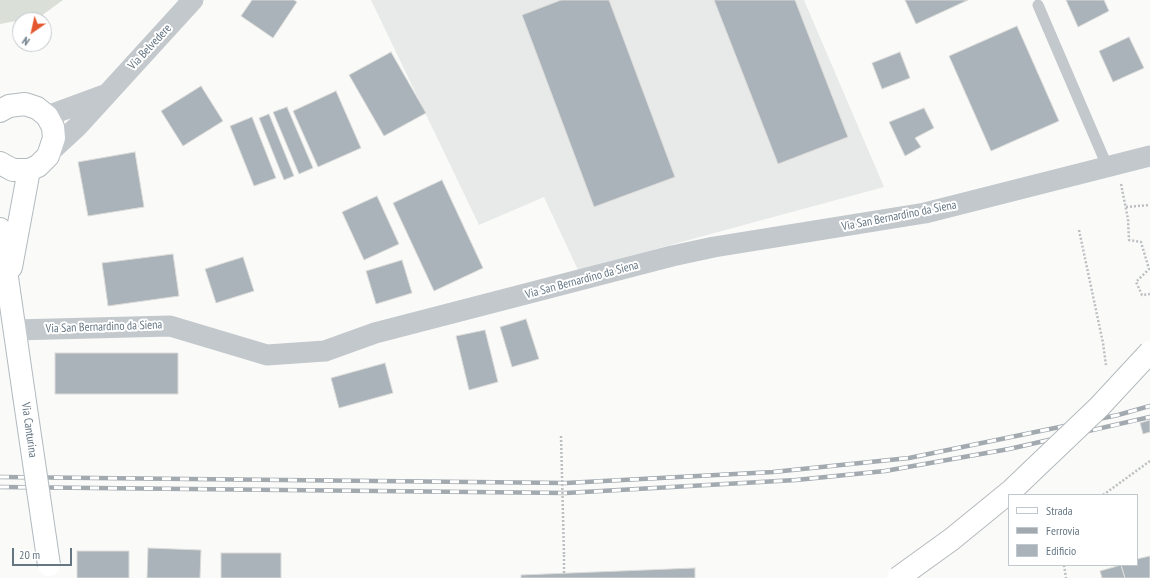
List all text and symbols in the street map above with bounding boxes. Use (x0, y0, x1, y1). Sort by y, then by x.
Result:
north arrow (12, 12, 52, 52)
street label: Via Belvedere (125, 21, 175, 73)
text: N (19, 34, 32, 49)
street label: Via San Bernardino da Siena (840, 198, 958, 234)
street label: Via San Bernardino da Siena (524, 258, 640, 302)
street label: Via San Bernardino da Siena (45, 318, 163, 336)
street label: Via Canturina (18, 402, 40, 458)
legend (1008, 494, 1138, 566)
text: Strada (1046, 503, 1073, 518)
text: Ferrovia (1046, 523, 1080, 538)
scale bar (14, 540, 74, 566)
text: Edificio (1046, 543, 1076, 558)
text: 20 m (19, 547, 40, 562)

